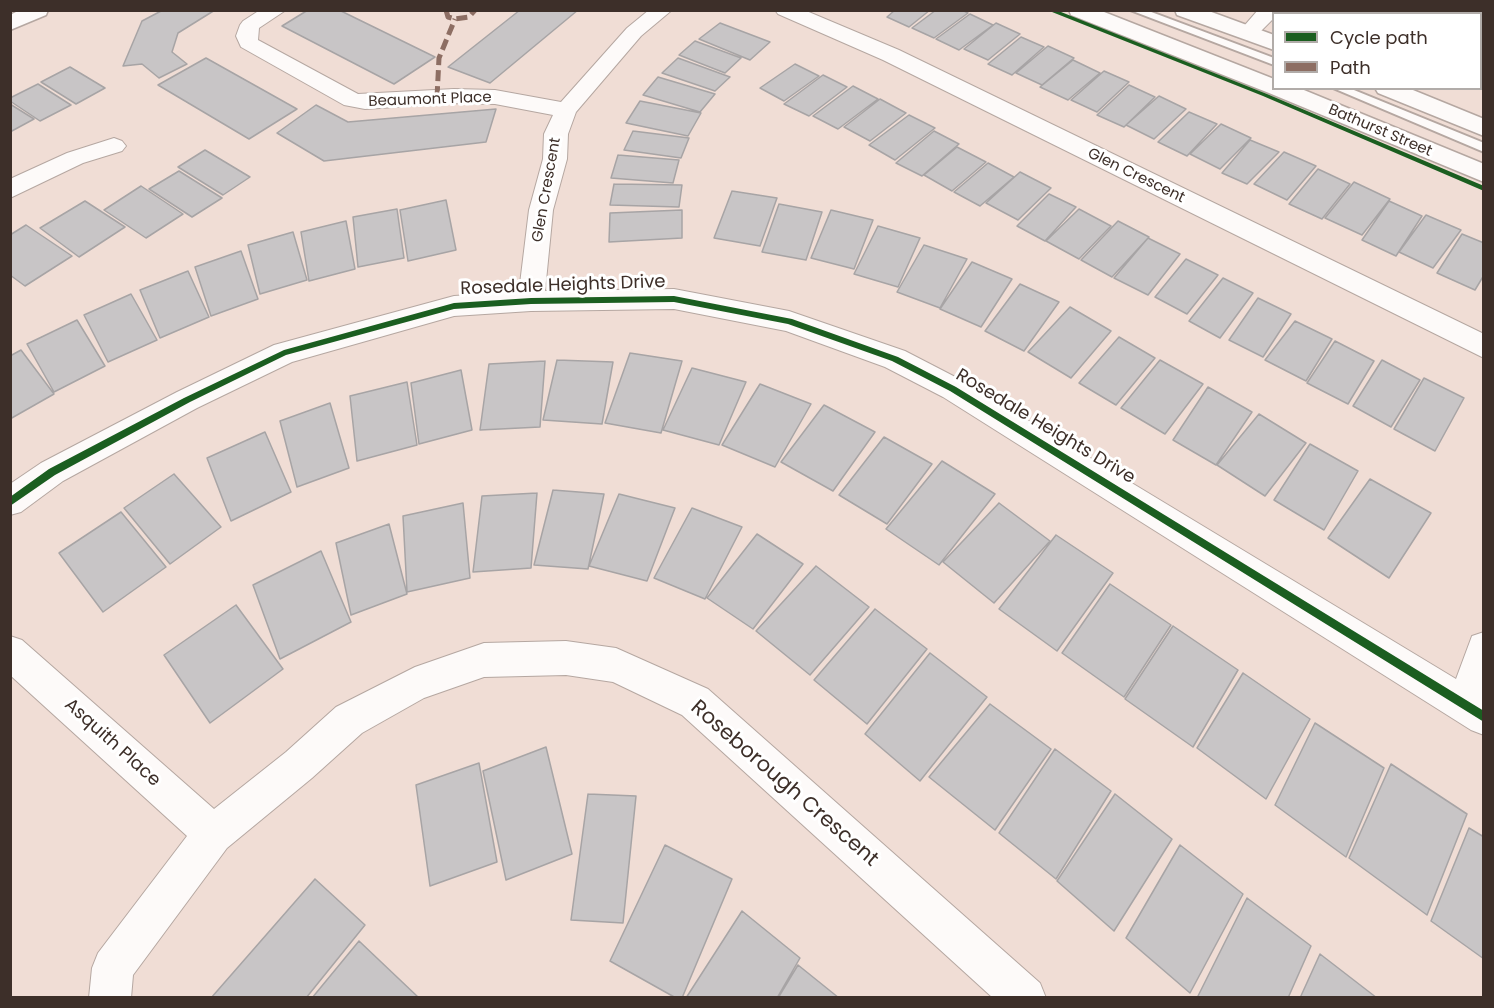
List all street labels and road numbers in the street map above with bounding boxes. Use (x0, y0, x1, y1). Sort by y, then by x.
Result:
street label: Beaumont Place (368, 89, 492, 111)
street label: Bathurst Street (1325, 101, 1435, 161)
street label: Glen Crescent (529, 136, 565, 244)
street label: Glen Crescent (1084, 145, 1188, 207)
street label: Rosedale Heights Drive (460, 272, 666, 300)
street label: Rosedale Heights Drive (951, 365, 1139, 489)
street label: Asquith Place (60, 694, 164, 792)
street label: Roseborough Crescent (685, 696, 883, 872)

